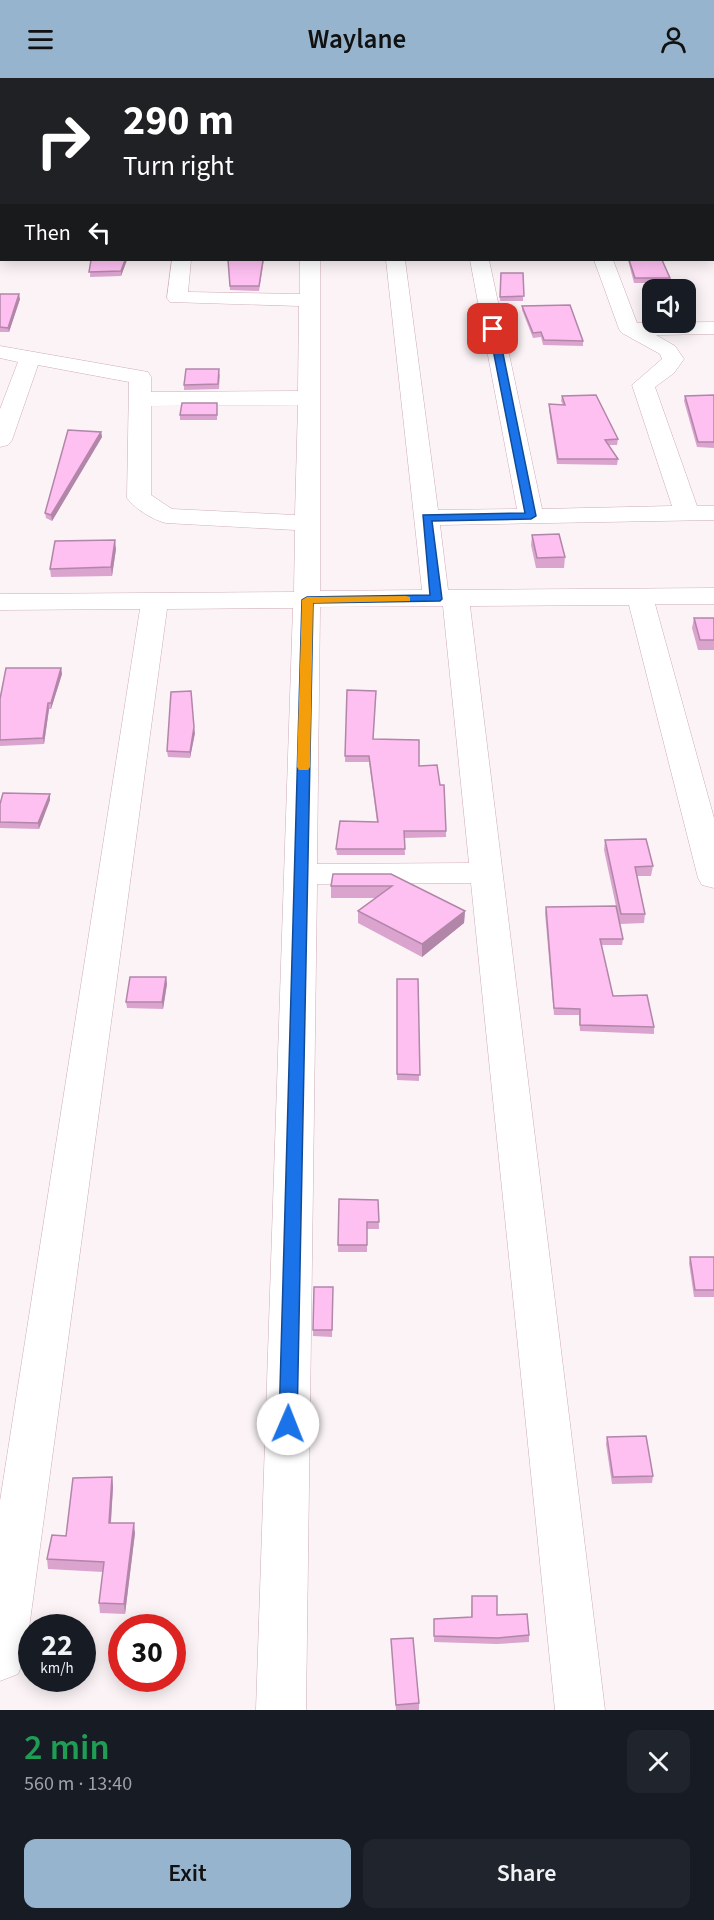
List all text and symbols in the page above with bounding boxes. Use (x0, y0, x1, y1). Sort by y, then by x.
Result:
text: Waylane (308, 20, 406, 59)
icon: menu (24, 23, 57, 56)
icon: person (657, 23, 690, 56)
text: 290 m (123, 91, 234, 151)
icon: right (24, 102, 102, 180)
text: Turn right (123, 147, 234, 186)
icon: left (83, 216, 116, 249)
text: Then (24, 217, 71, 249)
map controls (642, 279, 696, 333)
button: sound (642, 279, 696, 333)
pin (467, 303, 518, 354)
icon: arrive (476, 312, 509, 345)
position arrow (256, 1392, 320, 1456)
speed limit sign: 30 (108, 1614, 186, 1692)
text: 22 (41, 1624, 73, 1667)
text: km/h (40, 1658, 74, 1679)
text: 2 min (24, 1722, 110, 1773)
button: close (627, 1730, 690, 1793)
text: 560 m · 13:40 (24, 1770, 132, 1798)
button: Exit (24, 1839, 351, 1908)
button: Share (363, 1839, 690, 1908)

